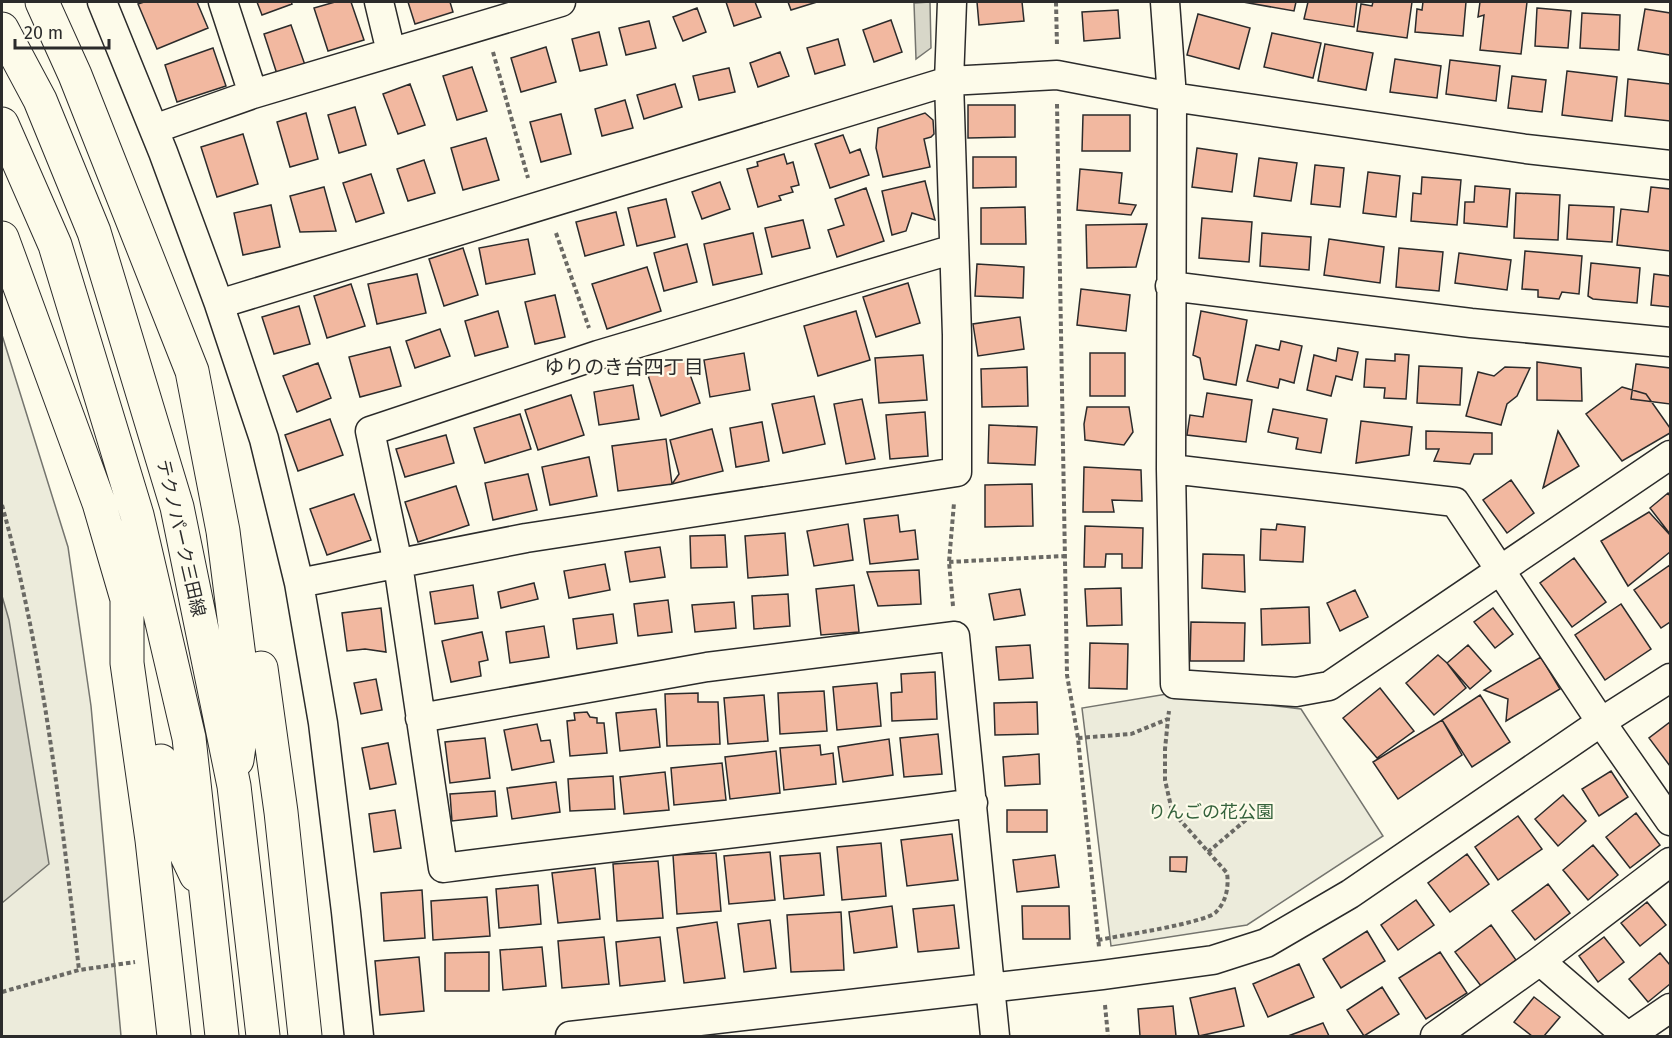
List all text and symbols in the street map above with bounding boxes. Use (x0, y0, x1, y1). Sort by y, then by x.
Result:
scale bar (15, 12, 110, 50)
text: 20 m (24, 22, 63, 44)
district label: ゆりのき台四丁目 (544, 355, 704, 379)
street label: テクノパーク三田線 (152, 457, 210, 619)
park label: りんごの花公園 (1148, 801, 1274, 823)

